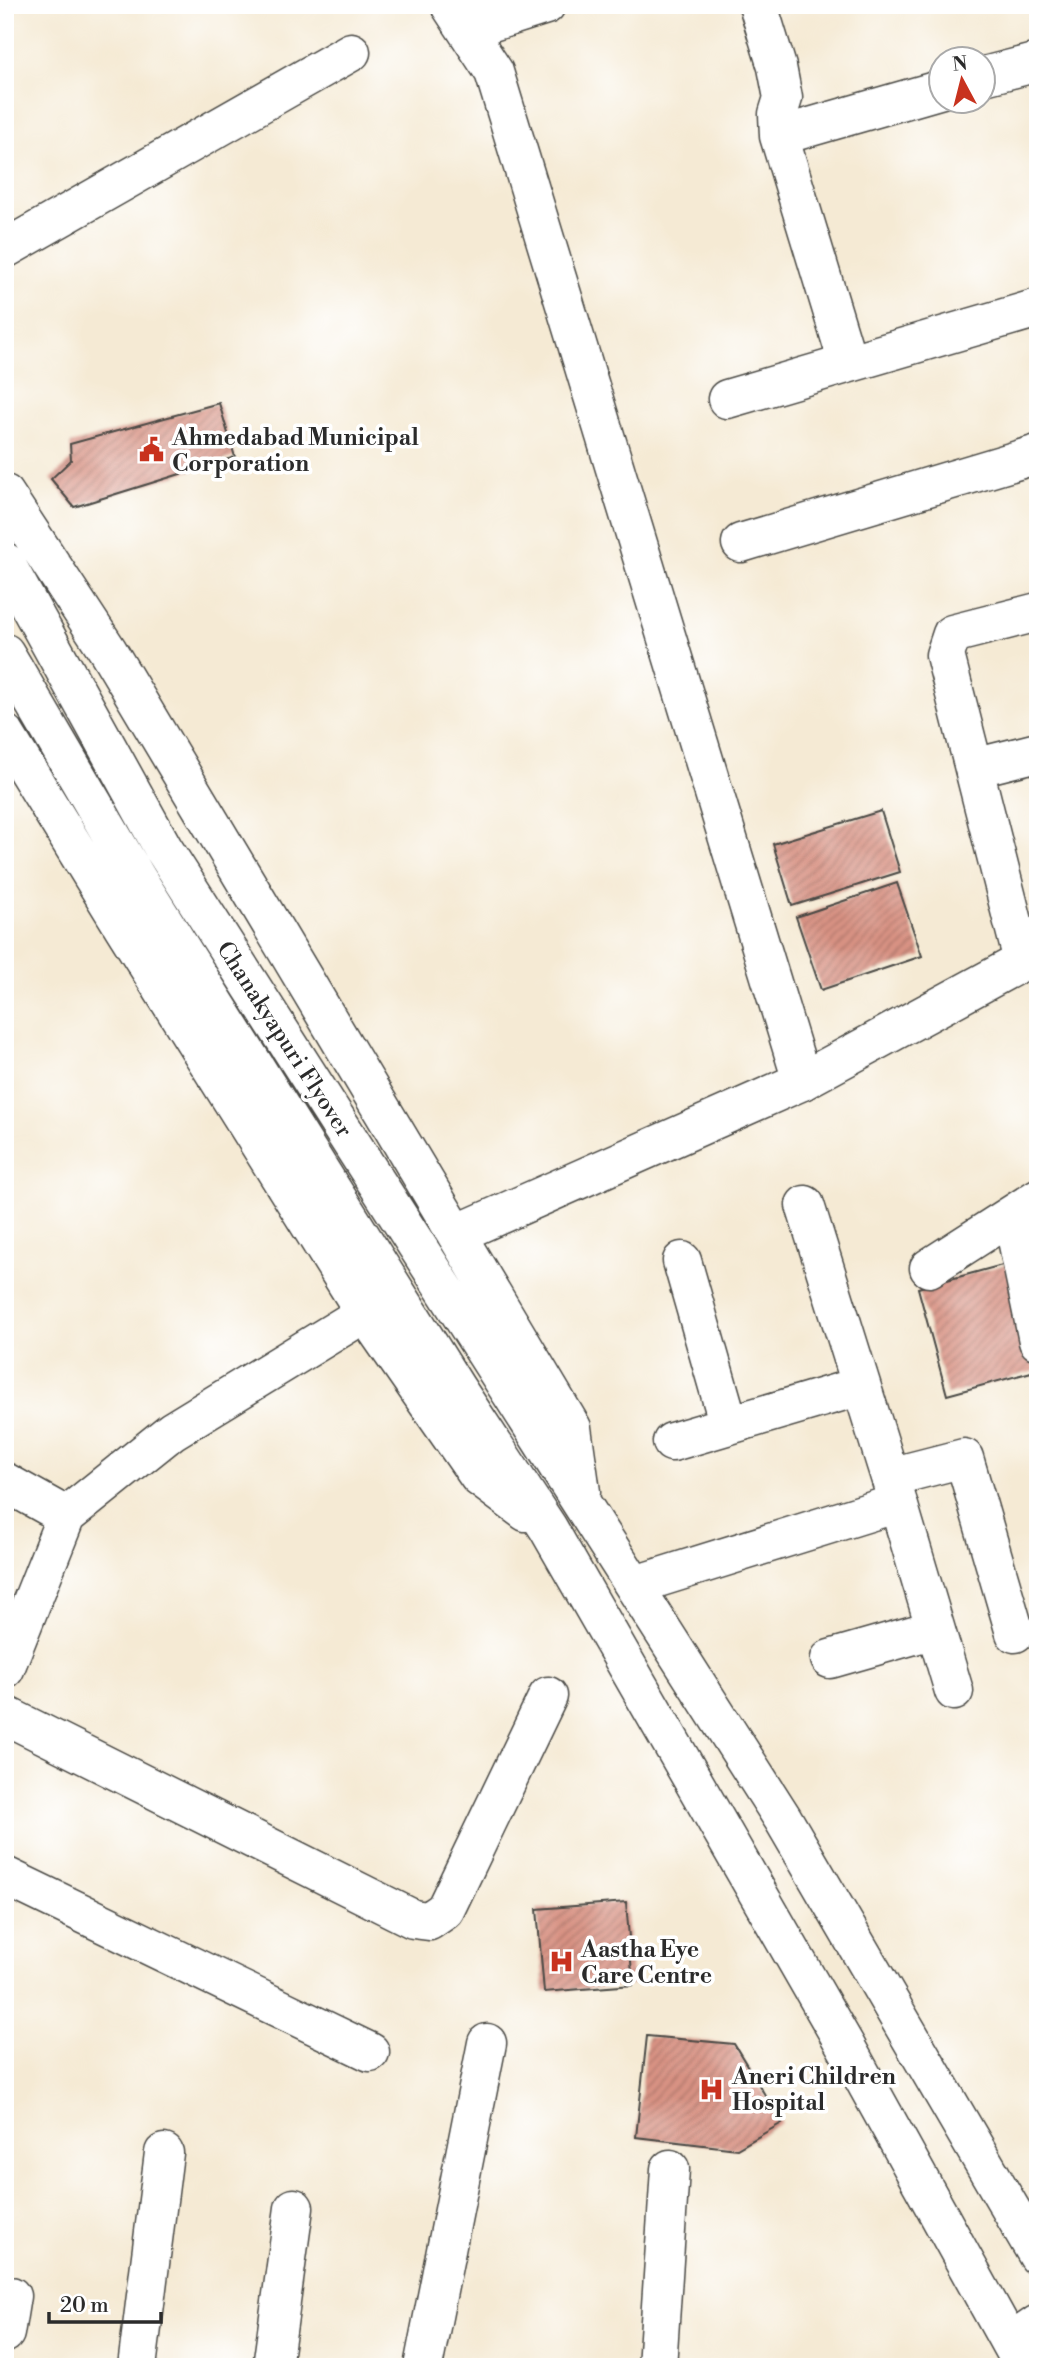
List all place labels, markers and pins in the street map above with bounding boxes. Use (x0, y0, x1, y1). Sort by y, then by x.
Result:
place label: Ahmedabad Municipal Corporation (171, 424, 419, 478)
public building icon: Ahmedabad Municipal Corporation (138, 436, 166, 464)
place label: Aastha Eye Care Centre (580, 1936, 712, 1990)
hospital icon: Aastha Eye Care Centre (547, 1948, 575, 1976)
place label: Aneri Children Hospital (731, 2063, 896, 2117)
hospital icon: Aneri Children Hospital (698, 2075, 726, 2103)

